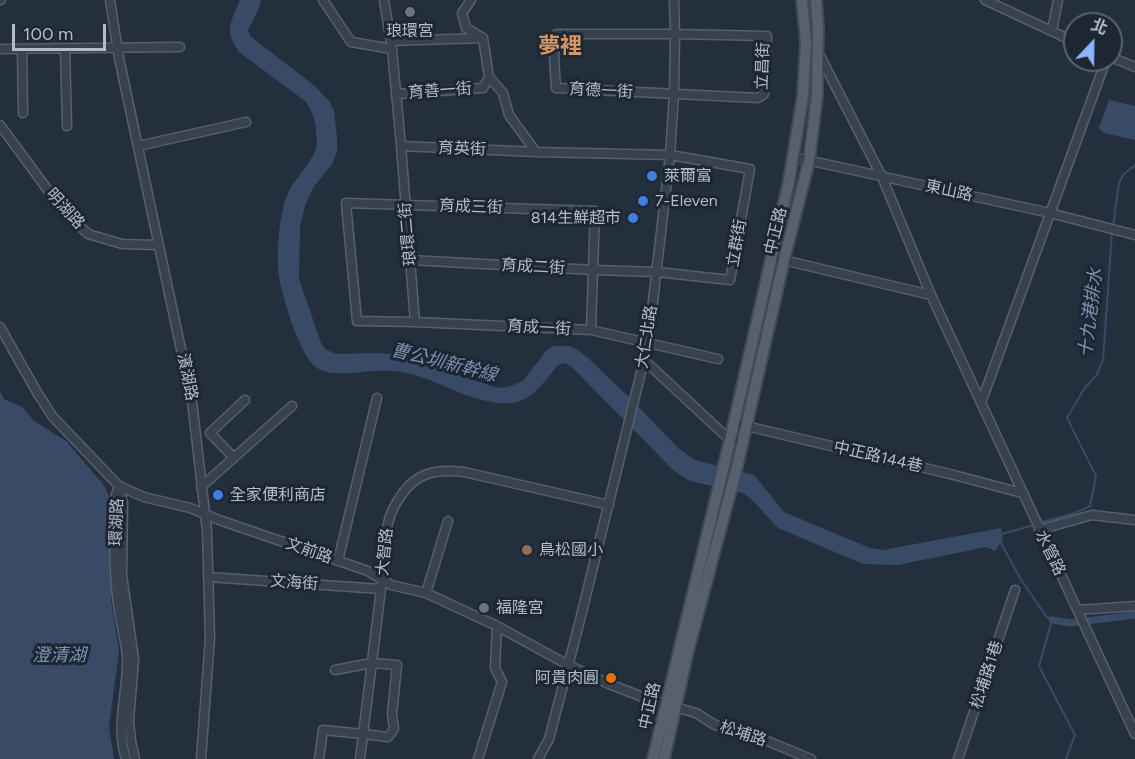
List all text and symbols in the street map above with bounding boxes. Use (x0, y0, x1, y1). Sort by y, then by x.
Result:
marker: 琅環宮 (403, 5, 417, 19)
scale bar (15, 12, 110, 50)
north arrow (1063, 12, 1123, 72)
text: 北 (1088, 15, 1110, 39)
place label: 琅環宮 (386, 21, 434, 41)
text: 100 m (23, 23, 73, 45)
district label: 夢裡 (538, 34, 582, 60)
street label: 立昌街 (753, 42, 773, 90)
street label: 育善一街 (407, 79, 473, 103)
street label: 育德一街 (569, 80, 633, 102)
street label: 育英街 (438, 139, 486, 159)
place label: 萊爾富 (664, 166, 712, 186)
marker: 萊爾富 (645, 169, 659, 183)
street label: 東山路 (924, 177, 974, 205)
street label: 明湖路 (42, 185, 88, 233)
place label: 7-Eleven (655, 191, 718, 211)
marker: 7-Eleven (636, 194, 650, 208)
street label: 育成三街 (439, 196, 503, 218)
street label: 琅環二街 (396, 201, 420, 267)
street label: 中正路 (761, 205, 791, 257)
place label: 814生鮮超市 (531, 208, 621, 228)
marker: 814生鮮超市 (626, 211, 640, 225)
street label: 立群街 (723, 218, 751, 268)
street label: 育成二街 (501, 256, 565, 278)
water label: 十九港排水 (1075, 267, 1107, 359)
street label: 大仁北路 (633, 304, 661, 370)
street label: 育成一街 (507, 317, 571, 339)
water label: 曹公圳新幹線 (389, 339, 499, 387)
street label: 濱湖路 (173, 352, 201, 402)
street label: 中正路144巷 (832, 437, 924, 477)
place label: 全家便利商店 (230, 485, 326, 505)
marker: 全家便利商店 (211, 488, 225, 502)
street label: 環湖路 (107, 498, 127, 546)
street label: 大智路 (373, 527, 397, 577)
street label: 水管路 (1031, 527, 1069, 579)
street label: 文前路 (283, 534, 335, 568)
place label: 鳥松國小 (539, 540, 603, 560)
marker: 鳥松國小 (520, 543, 534, 557)
street label: 文海街 (269, 572, 319, 594)
place label: 福隆宮 (496, 598, 544, 618)
marker: 福隆宮 (477, 601, 491, 615)
street label: 松埔路1巷 (967, 638, 1007, 712)
water label: 澄清湖 (32, 645, 86, 667)
place label: 阿貴肉圓 (535, 668, 599, 688)
marker: 阿貴肉圓 (604, 671, 618, 685)
street label: 中正路 (635, 680, 665, 732)
street label: 松埔路 (717, 717, 769, 751)

